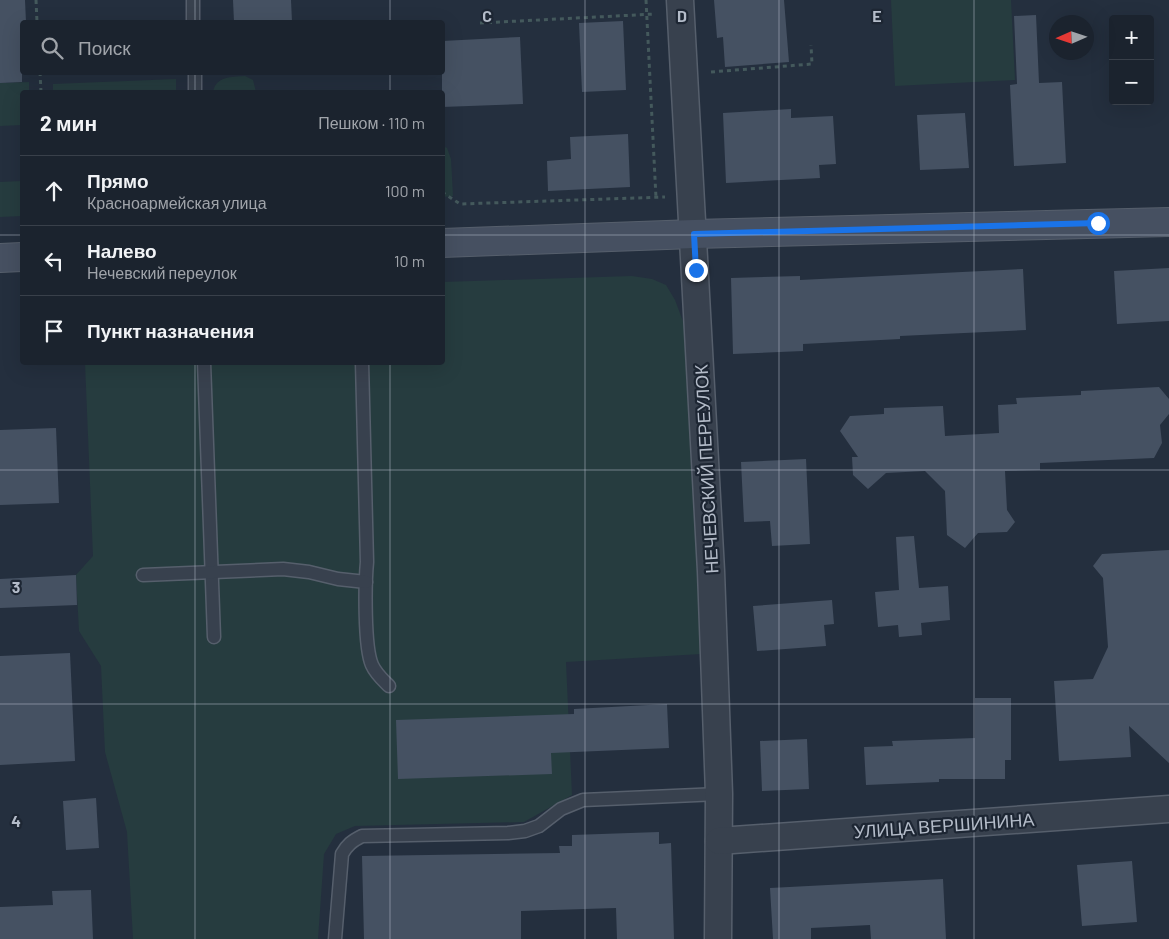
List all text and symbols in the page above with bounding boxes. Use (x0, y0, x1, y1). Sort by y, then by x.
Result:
text: C (482, 6, 492, 25)
text: D (677, 6, 687, 25)
text: E (872, 6, 882, 25)
north arrow (1049, 15, 1094, 60)
map controls (1109, 15, 1154, 105)
button: + (1109, 15, 1154, 60)
search box (20, 20, 445, 75)
icon: search (38, 34, 66, 62)
text: Поиск (78, 36, 131, 59)
button: − (1109, 60, 1154, 105)
text: 2 мин (40, 110, 97, 135)
text: Пешком · 110 m (318, 113, 425, 132)
text: Прямо (87, 169, 149, 192)
icon: ahead (40, 177, 68, 205)
text: 100 m (385, 181, 425, 200)
text: Красноармейская улица (87, 193, 267, 212)
route start (1087, 212, 1110, 235)
text: Налево (87, 239, 157, 262)
icon: left (40, 247, 68, 275)
text: 10 m (394, 251, 425, 270)
route end (685, 259, 708, 282)
text: Нечевский переулок (87, 263, 237, 282)
icon: arrive (40, 317, 68, 345)
text: Пункт назначения (87, 319, 254, 342)
street label: НЕЧЕВСКИЙ ПЕРЕУЛОК (690, 363, 722, 574)
text: 3 (12, 577, 20, 596)
street label: УЛИЦА ВЕРШИНИНА (853, 808, 1035, 842)
text: 4 (11, 811, 21, 830)

